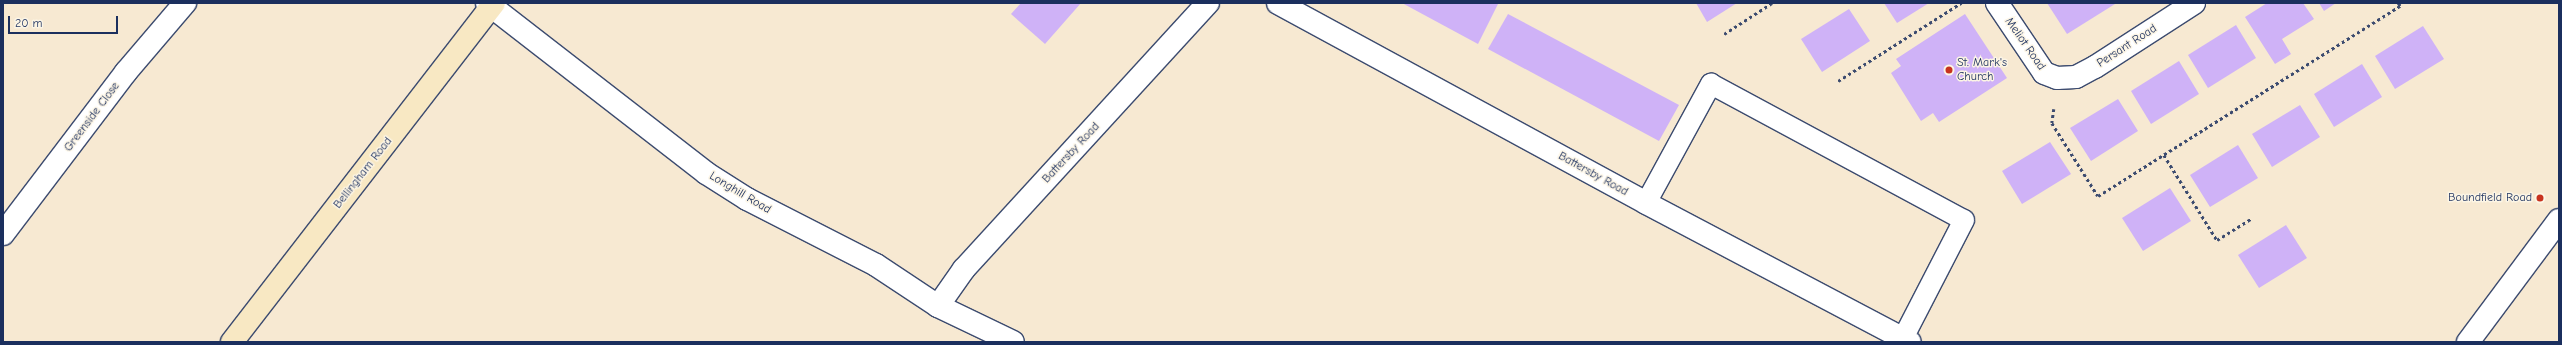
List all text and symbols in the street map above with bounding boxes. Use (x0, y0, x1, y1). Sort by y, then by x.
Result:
scale bar (10, 8, 120, 34)
street label: Meliot Road (2002, 15, 2048, 73)
text: 20 m (15, 16, 43, 30)
street label: Persant Road (2095, 21, 2159, 71)
place label: St. Mark's Church (1957, 56, 2007, 84)
marker: St. Mark's Church (1944, 65, 1954, 75)
street label: Greenside Close (61, 79, 123, 155)
street label: Battersby Road (1039, 120, 1103, 186)
street label: Bellingham Road (331, 134, 395, 212)
street label: Battersby Road (1556, 149, 1630, 199)
street label: Longhill Road (707, 169, 773, 217)
place label: Boundfield Road (2448, 191, 2532, 205)
marker: Boundfield Road (2535, 193, 2545, 203)

